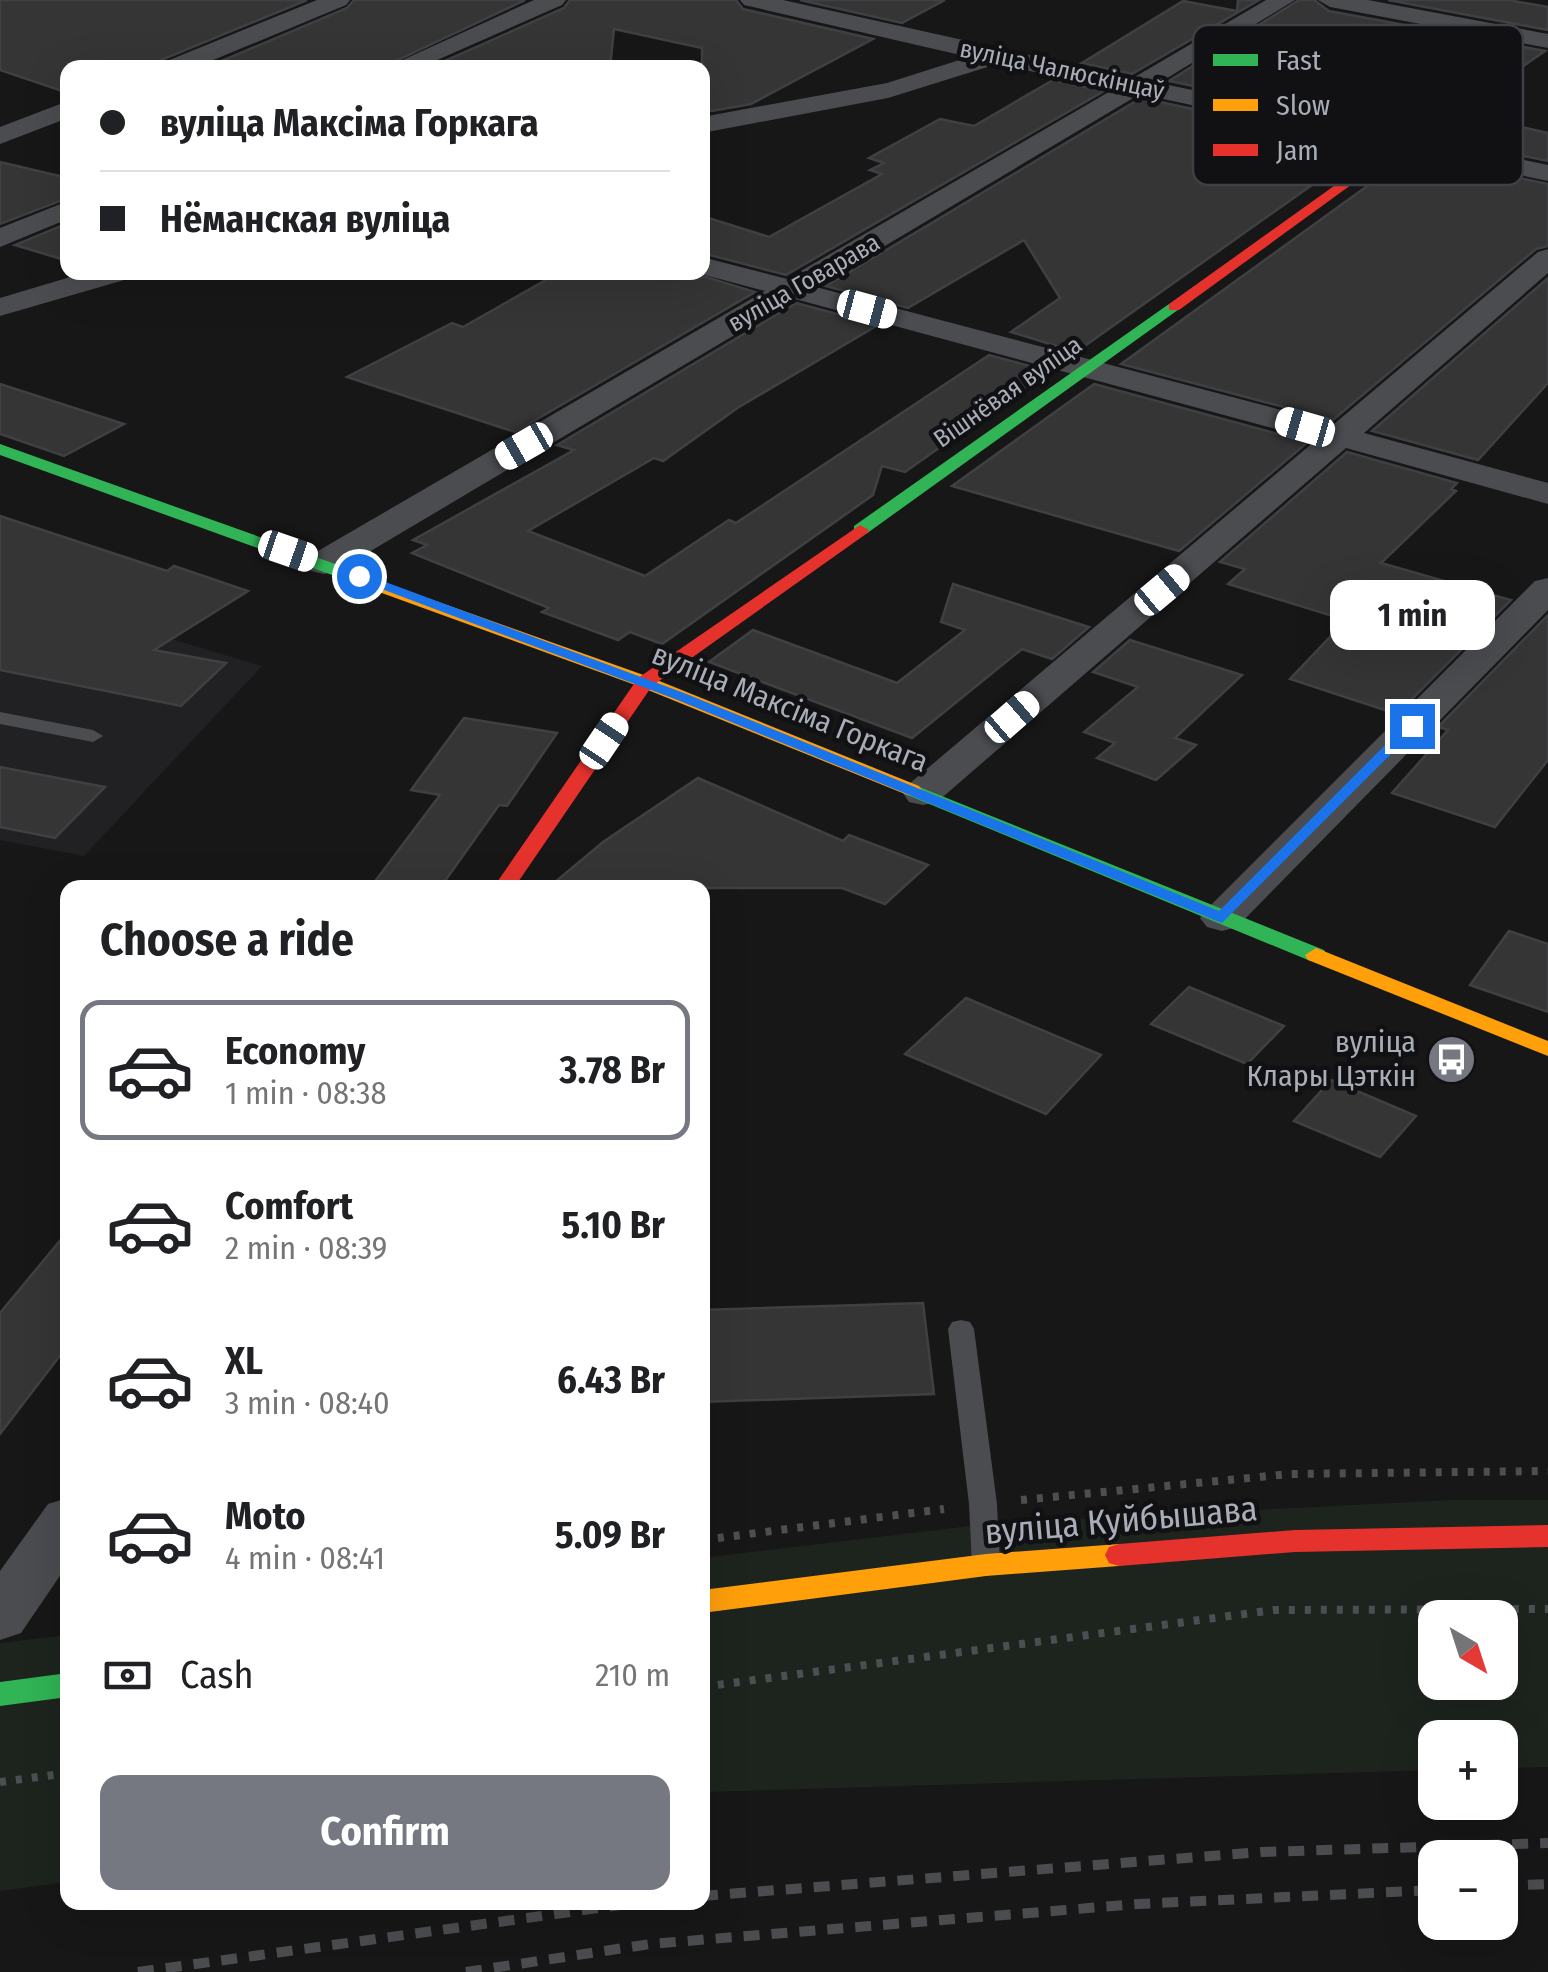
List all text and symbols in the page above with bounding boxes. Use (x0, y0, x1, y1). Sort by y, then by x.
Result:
legend (1193, 25, 1523, 185)
street label: вуліца Чалюскінцаў (957, 34, 1167, 106)
text: Fast (1276, 44, 1322, 77)
text: Slow (1276, 89, 1330, 122)
text: вуліца Максіма Горкага (160, 100, 539, 146)
text: Jam (1276, 134, 1319, 167)
text: Нёманская вуліца (160, 196, 450, 242)
street label: вуліца Говарава (723, 227, 885, 339)
car (834, 287, 900, 331)
street label: Вішнёвая вуліца (928, 330, 1088, 454)
car (1272, 404, 1338, 450)
car (491, 418, 557, 474)
car (255, 527, 321, 575)
route start (337, 554, 382, 599)
car (1129, 559, 1195, 621)
callout: 1 min (1330, 581, 1494, 651)
text: 1 min (1378, 596, 1447, 634)
street label: вуліца Максіма Горкага (647, 636, 933, 780)
car (980, 686, 1044, 748)
route end (1390, 704, 1435, 749)
car (575, 708, 633, 774)
text: Choose a ride (100, 913, 354, 967)
place label: вуліца Клары Цэткін (1247, 1024, 1416, 1094)
icon: car (105, 1025, 195, 1115)
text: Economy (225, 1028, 365, 1074)
bus stop icon: вуліца Клары Цэткін (1425, 1033, 1477, 1085)
text: 3.78 Br (560, 1047, 665, 1093)
text: 1 min · 08:38 (225, 1074, 387, 1112)
icon: car (105, 1180, 195, 1270)
text: Comfort (225, 1183, 353, 1229)
text: 5.10 Br (562, 1202, 665, 1248)
text: 2 min · 08:39 (225, 1229, 387, 1267)
icon: car (105, 1335, 195, 1425)
text: XL (225, 1338, 263, 1384)
text: 6.43 Br (557, 1357, 665, 1403)
text: 3 min · 08:40 (225, 1384, 390, 1422)
street label: вуліца Куйбышава (983, 1487, 1259, 1553)
icon: car (105, 1490, 195, 1580)
text: Moto (225, 1493, 306, 1539)
text: 5.09 Br (555, 1512, 665, 1558)
text: 4 min · 08:41 (225, 1539, 385, 1577)
north arrow (1418, 1600, 1518, 1700)
map controls (1418, 1600, 1518, 1940)
icon: cash (100, 1648, 155, 1703)
text: Cash (180, 1652, 254, 1698)
text: 210 m (595, 1656, 670, 1694)
button: + (1418, 1720, 1518, 1820)
button: Confirm (100, 1775, 670, 1890)
button: − (1418, 1840, 1518, 1940)

